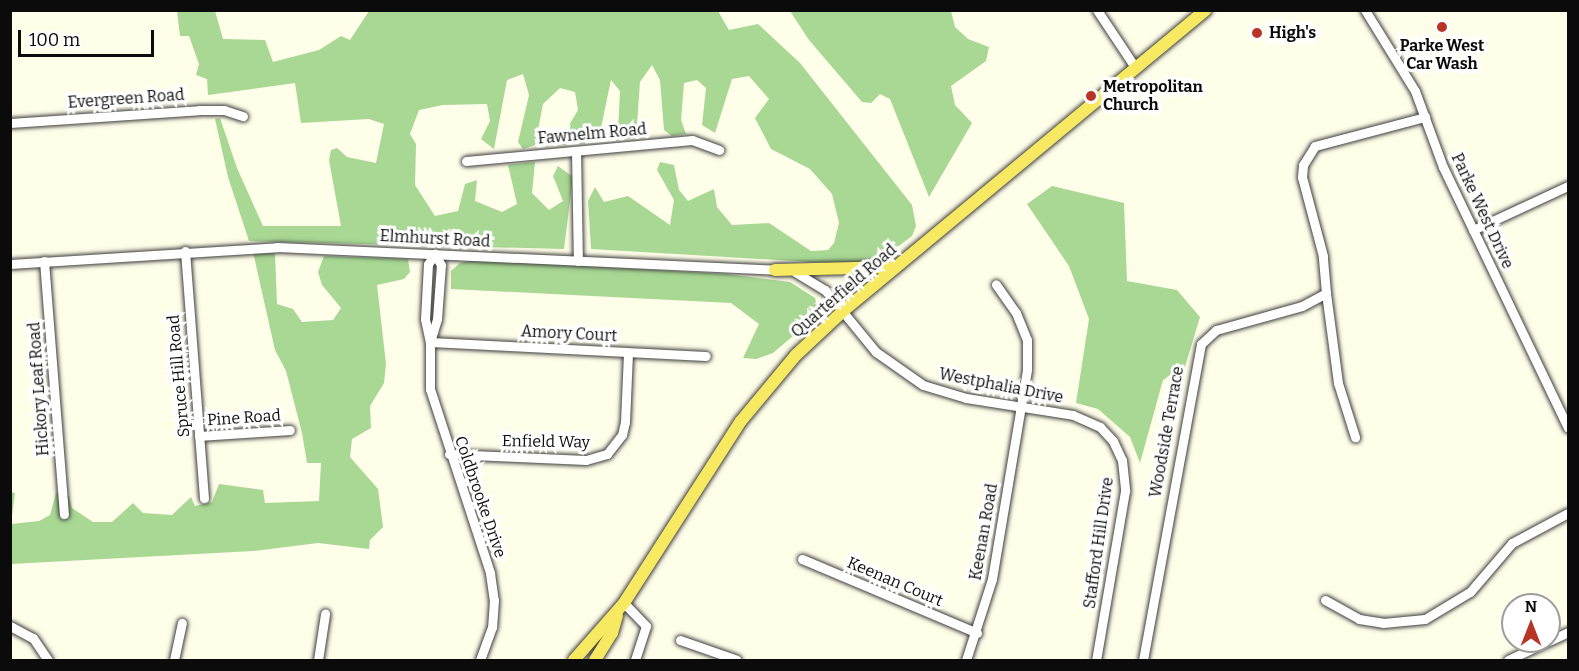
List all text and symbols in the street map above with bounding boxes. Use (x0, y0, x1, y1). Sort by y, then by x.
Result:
scale bar (21, 18, 158, 56)
marker: Parke West Car Wash (1435, 20, 1449, 34)
place label: High's (1269, 23, 1316, 43)
marker: High's (1250, 26, 1264, 40)
text: 100 m (29, 29, 80, 51)
place label: Parke West Car Wash (1400, 36, 1484, 74)
place label: Metropolitan Church (1103, 77, 1203, 115)
street label: Evergreen Road (67, 85, 185, 113)
marker: Metropolitan Church (1084, 89, 1098, 103)
street label: Fawnelm Road (537, 120, 647, 148)
street label: Parke West Drive (1447, 150, 1517, 272)
street label: Elmhurst Road (379, 227, 491, 251)
street label: Quarterfield Road (788, 240, 900, 342)
street label: Spruce Hill Road (164, 314, 194, 438)
street label: Hickory Leaf Road (25, 321, 53, 457)
street label: Amory Court (520, 322, 618, 346)
street label: Westphalia Drive (937, 365, 1065, 407)
street label: Woodside Terrace (1146, 365, 1188, 499)
street label: Pine Road (206, 406, 282, 430)
street label: Enfield Way (502, 432, 590, 452)
street label: Coldbrooke Drive (450, 434, 510, 560)
street label: Stafford Hill Drive (1080, 476, 1118, 610)
street label: Keenan Road (966, 482, 1002, 582)
street label: Keenan Court (844, 553, 946, 611)
north arrow (1501, 593, 1561, 653)
text: N (1525, 597, 1537, 616)

